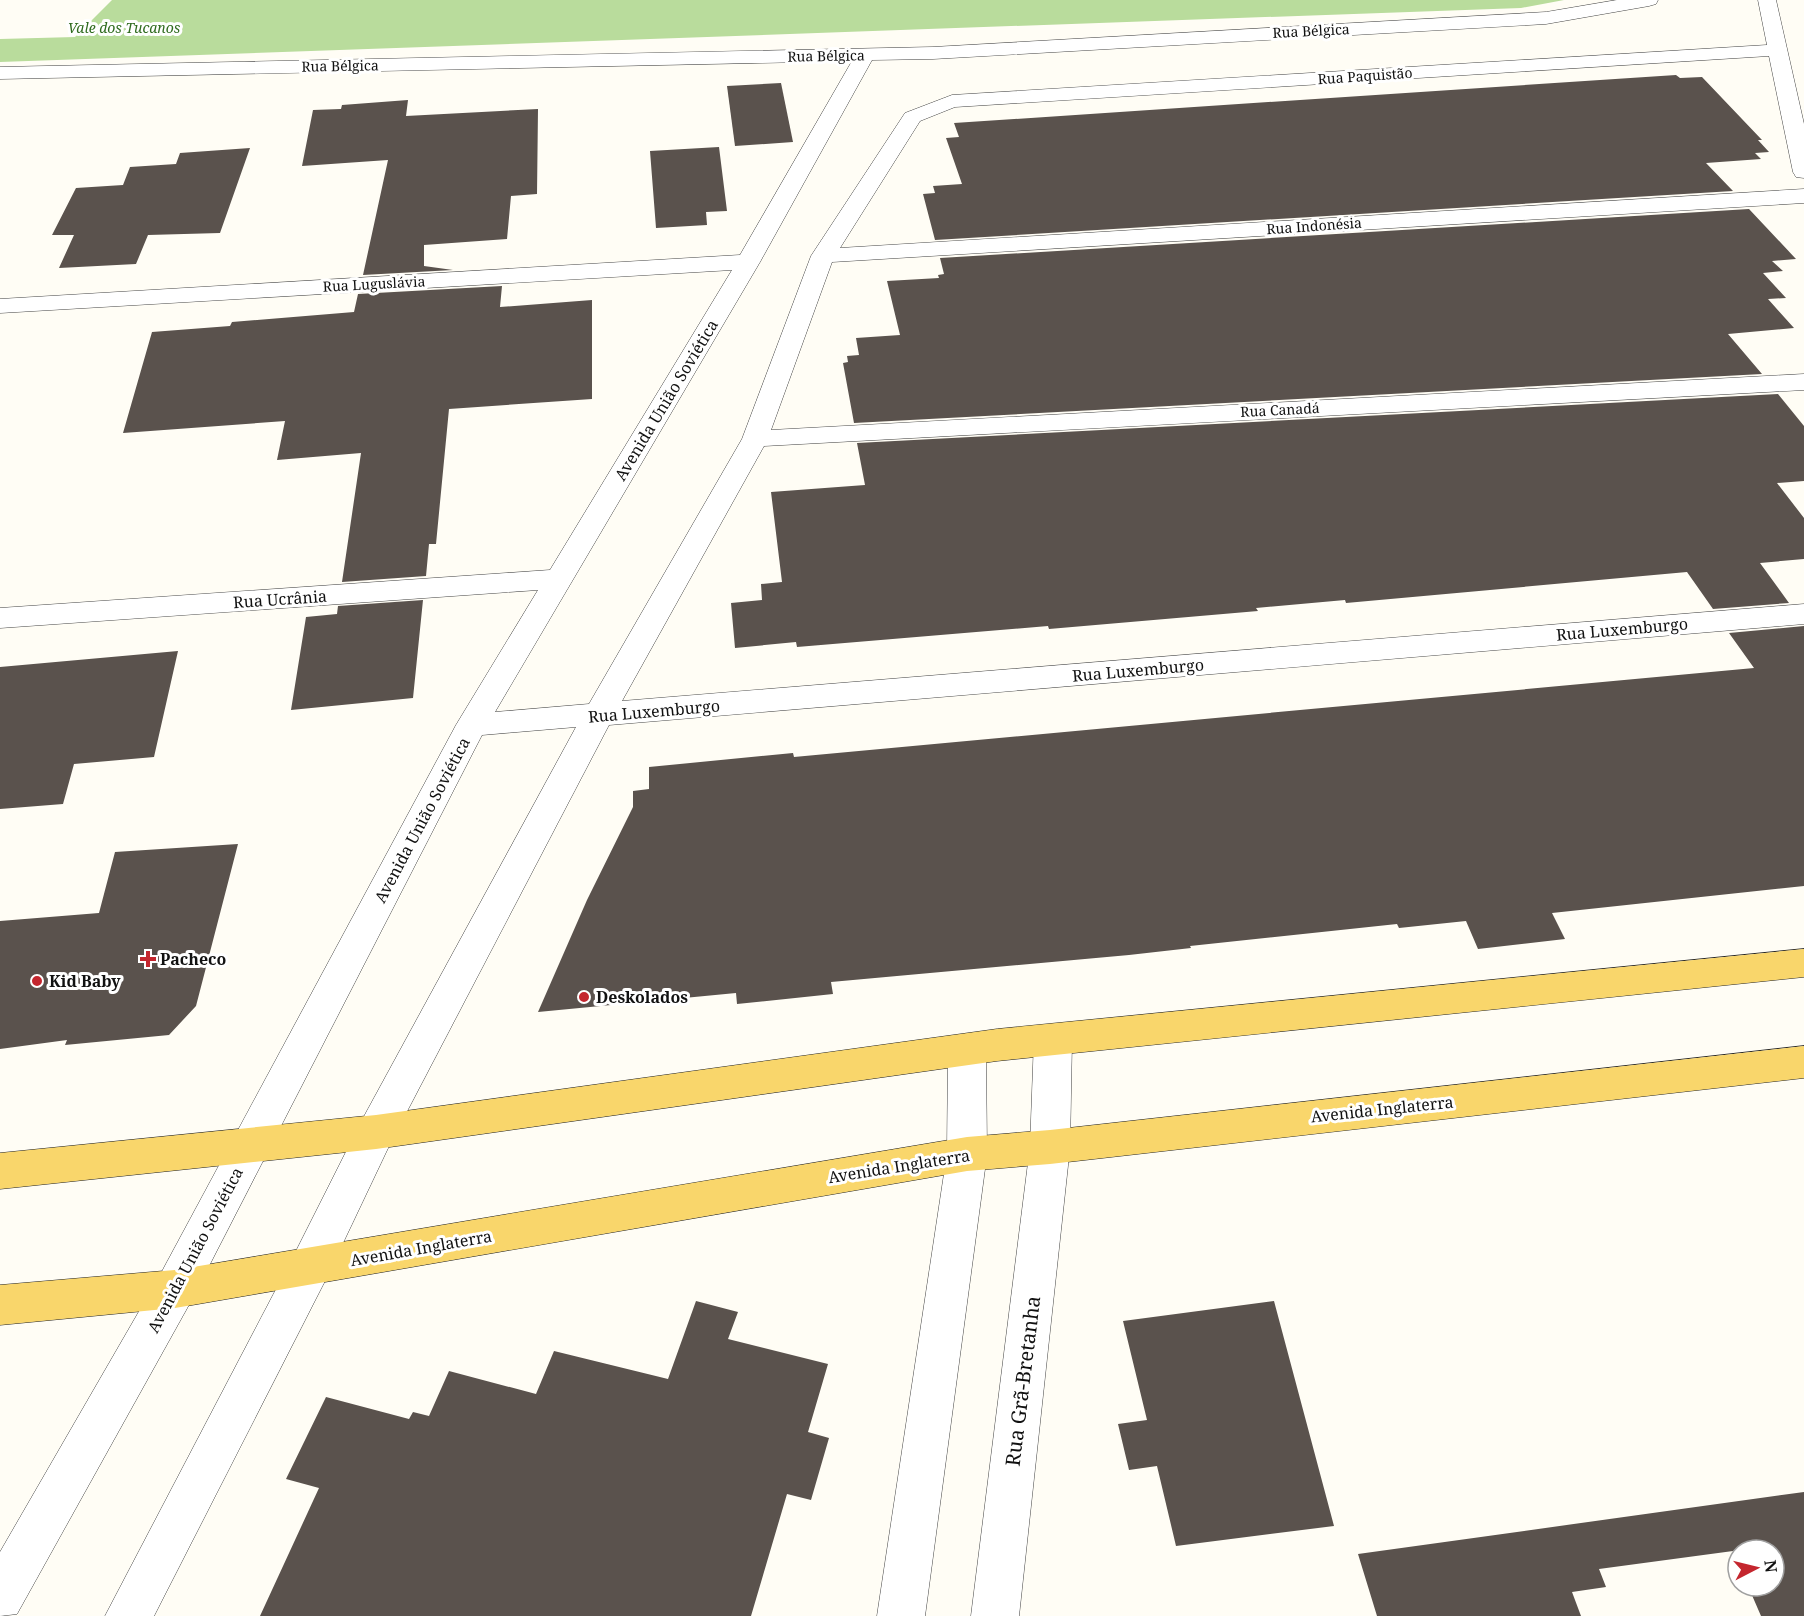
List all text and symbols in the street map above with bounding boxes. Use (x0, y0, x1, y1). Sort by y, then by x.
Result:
park label: Vale dos Tucanos (68, 18, 181, 37)
street label: Rua Bélgica (1272, 19, 1350, 42)
street label: Rua Bélgica (787, 45, 865, 66)
street label: Rua Bélgica (301, 55, 379, 76)
street label: Rua Paquistão (1317, 63, 1413, 88)
street label: Rua Indonésia (1266, 213, 1362, 238)
street label: Rua Luguslávia (322, 271, 426, 296)
street label: Avenida União Soviética (609, 315, 723, 485)
street label: Rua Canadá (1240, 398, 1320, 421)
street label: Rua Ucrânia (232, 585, 328, 613)
street label: Rua Luxemburgo (1555, 612, 1689, 646)
street label: Rua Luxemburgo (1071, 653, 1205, 687)
street label: Rua Luxemburgo (587, 694, 721, 728)
street label: Avenida União Soviética (369, 733, 475, 907)
place label: Pacheco (160, 948, 226, 970)
marker: Pacheco (141, 952, 155, 966)
place label: Kid Baby (49, 970, 121, 992)
marker: Kid Baby (30, 974, 44, 988)
place label: Deskolados (596, 986, 688, 1008)
marker: Deskolados (577, 990, 591, 1004)
street label: Avenida Inglaterra (1310, 1091, 1454, 1127)
street label: Avenida Inglaterra (827, 1144, 971, 1188)
street label: Avenida União Soviética (142, 1163, 248, 1337)
street label: Avenida Inglaterra (349, 1225, 493, 1271)
street label: Rua Grã-Bretanha (999, 1294, 1046, 1468)
north arrow (1726, 1538, 1786, 1598)
text: N (1759, 1559, 1783, 1574)

